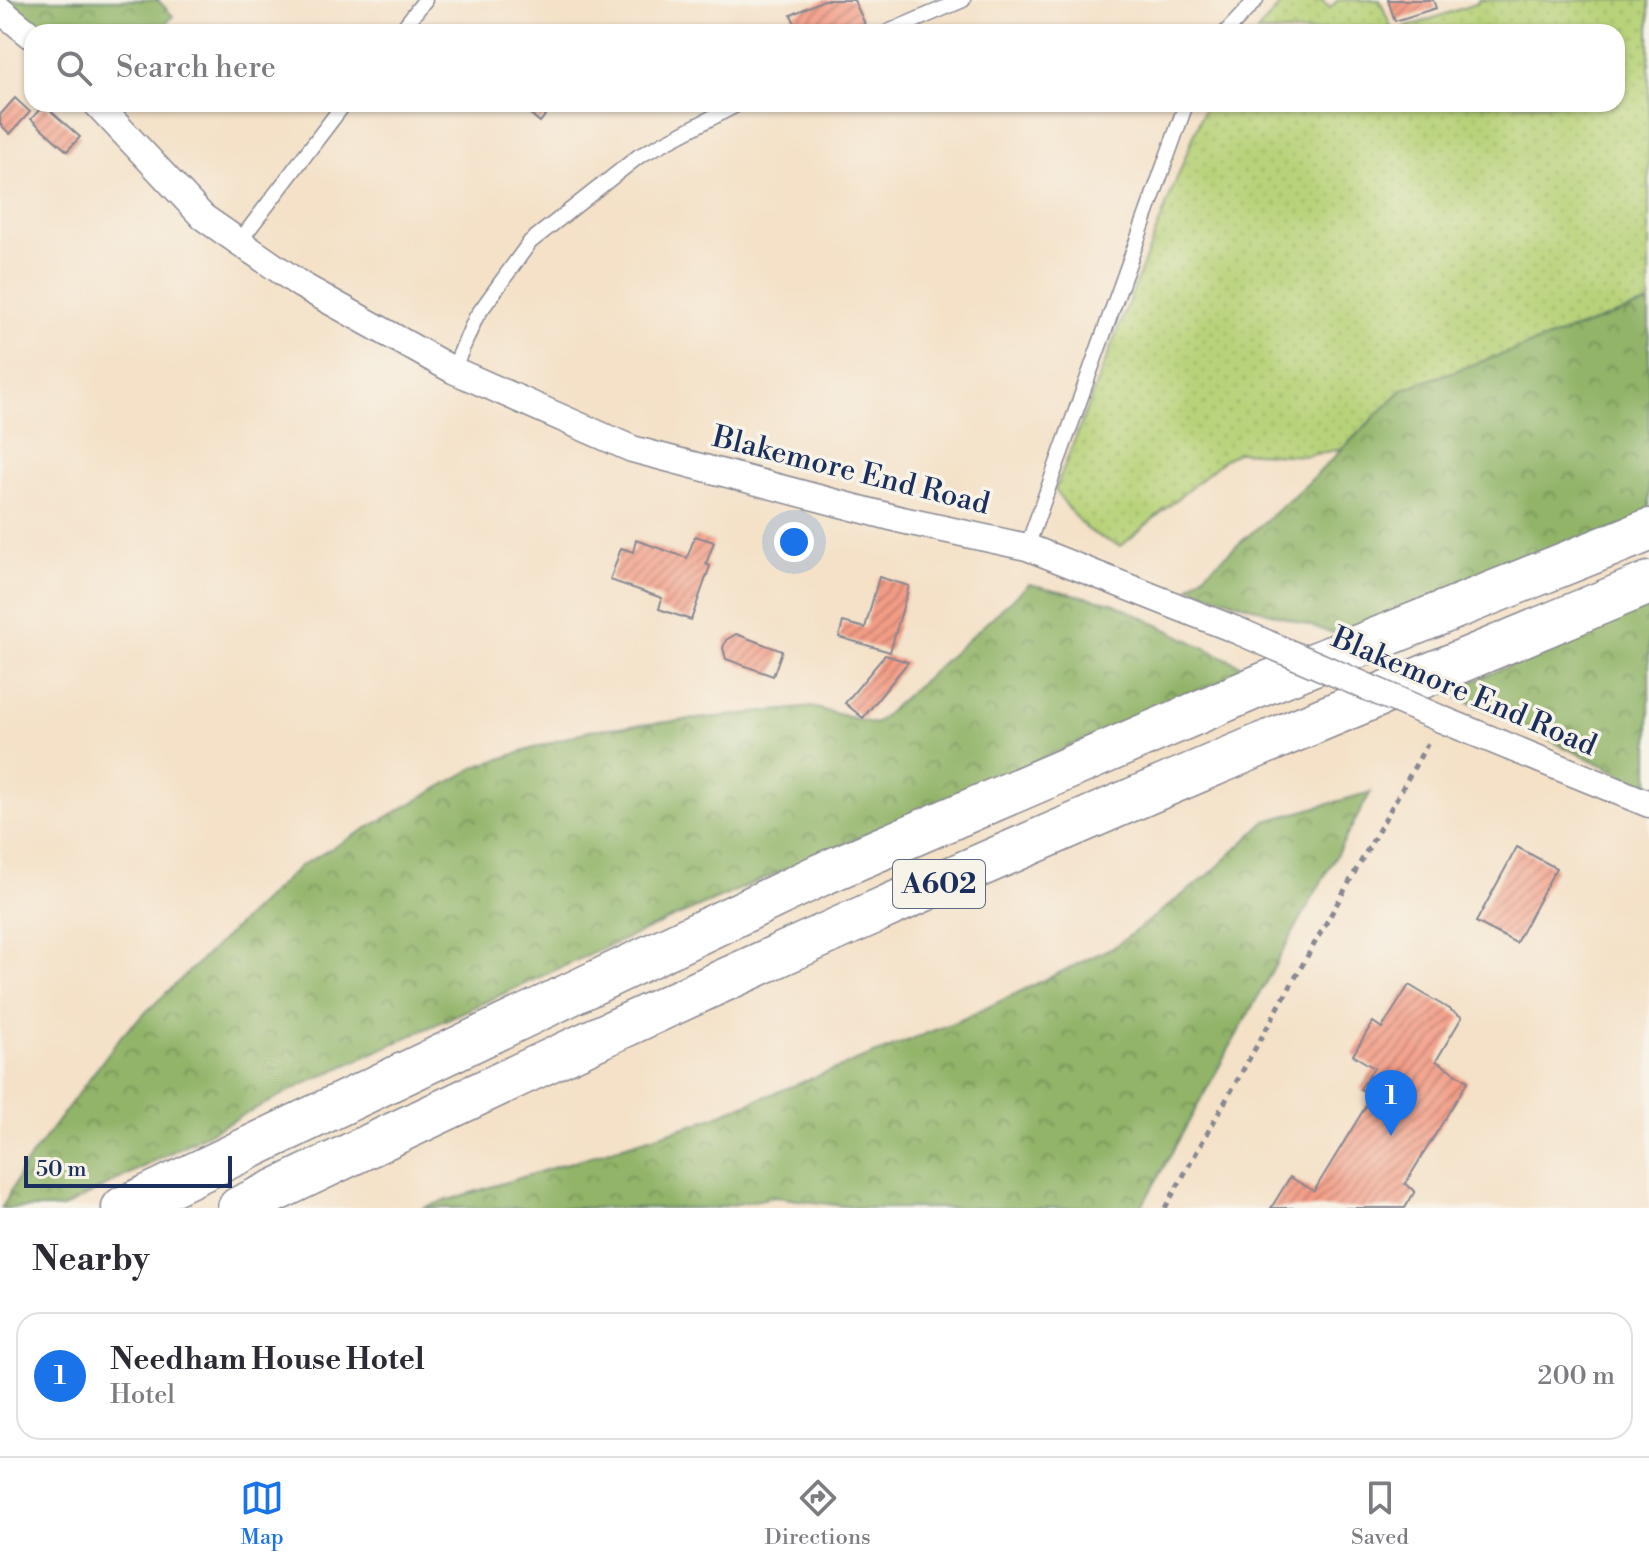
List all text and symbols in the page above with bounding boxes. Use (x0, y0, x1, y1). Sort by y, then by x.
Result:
search box (24, 24, 1625, 112)
icon: search (52, 46, 96, 90)
text: Search here (116, 49, 276, 87)
street label: Blakemore End Road (707, 418, 994, 524)
your location (774, 522, 814, 562)
street label: Blakemore End Road (1325, 619, 1602, 765)
road number: A602 (893, 860, 985, 908)
pin: 1 (1365, 1070, 1417, 1136)
scale bar (24, 1152, 232, 1188)
text: 50 m (36, 1156, 87, 1183)
text: Nearby (32, 1239, 150, 1281)
text: Needham House Hotel (110, 1341, 425, 1379)
text: 1 (54, 1360, 66, 1392)
text: 200 m (1538, 1360, 1615, 1392)
text: Hotel (110, 1379, 175, 1411)
tab: Map (240, 1476, 284, 1551)
tab: Directions (765, 1476, 871, 1551)
tab: Saved (1351, 1476, 1409, 1551)

